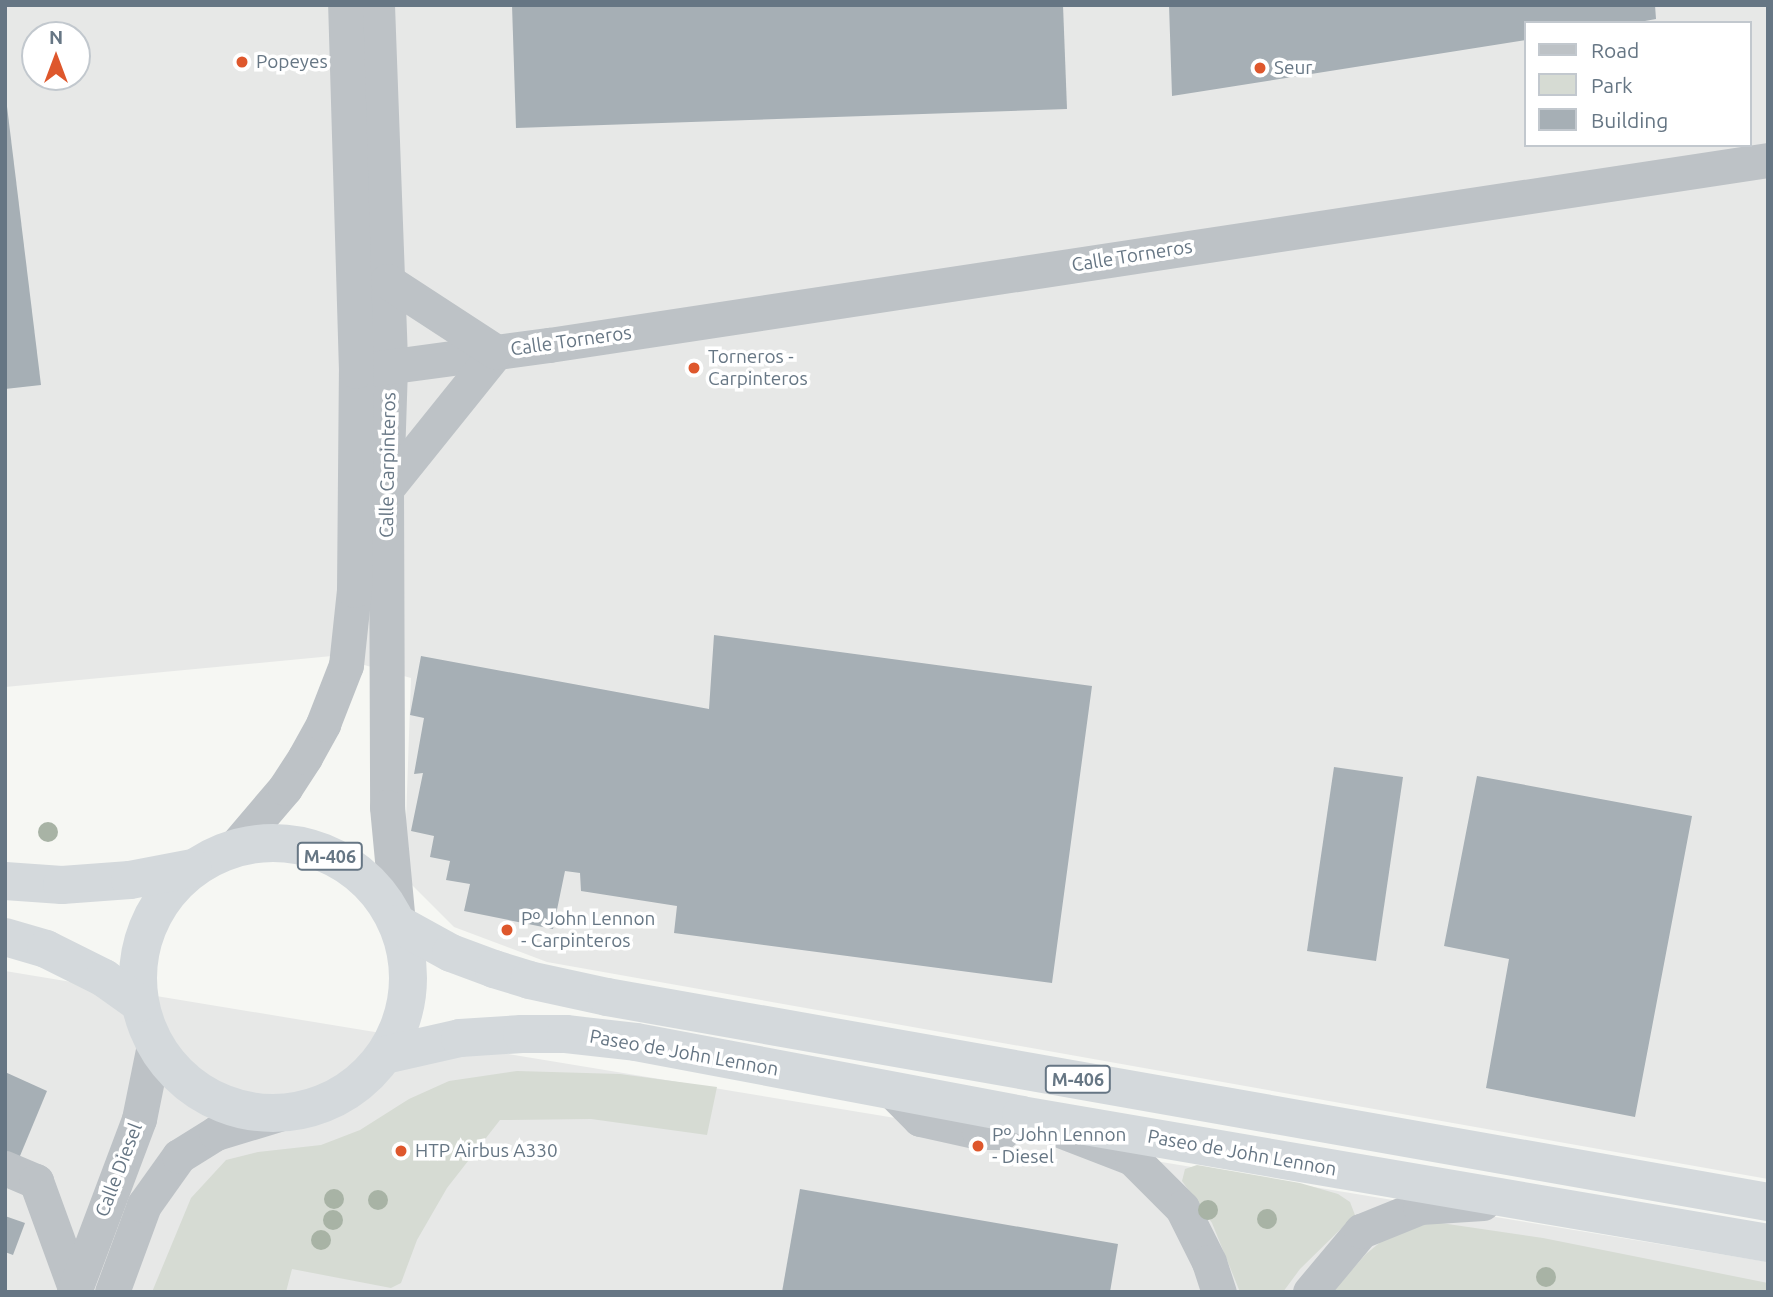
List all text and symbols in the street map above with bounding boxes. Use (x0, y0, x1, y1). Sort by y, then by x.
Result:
north arrow (21, 21, 91, 91)
legend (1524, 21, 1752, 147)
text: N (49, 26, 63, 48)
text: Road (1591, 38, 1639, 62)
place label: Popeyes (256, 51, 328, 73)
marker: Popeyes (234, 54, 250, 70)
place label: Seur (1274, 57, 1312, 79)
marker: Seur (1252, 60, 1268, 76)
text: Park (1591, 73, 1633, 97)
text: Building (1591, 108, 1668, 132)
street label: Calle Torneros (1070, 235, 1194, 277)
street label: Calle Torneros (509, 321, 633, 361)
place label: Torneros - Carpinteros (708, 346, 808, 390)
marker: Torneros - Carpinteros (686, 360, 702, 376)
street label: Calle Carpinteros (375, 392, 401, 538)
road number: M-406 (297, 842, 363, 870)
place label: Pº John Lennon - Carpinteros (521, 908, 655, 952)
marker: Pº John Lennon - Carpinteros (499, 922, 515, 938)
street label: Paseo de John Lennon (588, 1025, 780, 1081)
road number: M-406 (1045, 1064, 1111, 1094)
street label: Calle Diesel (91, 1120, 147, 1220)
place label: Pº John Lennon - Diesel (992, 1124, 1126, 1168)
street label: Paseo de John Lennon (1146, 1125, 1338, 1181)
marker: Pº John Lennon - Diesel (970, 1138, 986, 1154)
place label: HTP Airbus A330 (415, 1140, 558, 1162)
marker: HTP Airbus A330 (393, 1143, 409, 1159)

